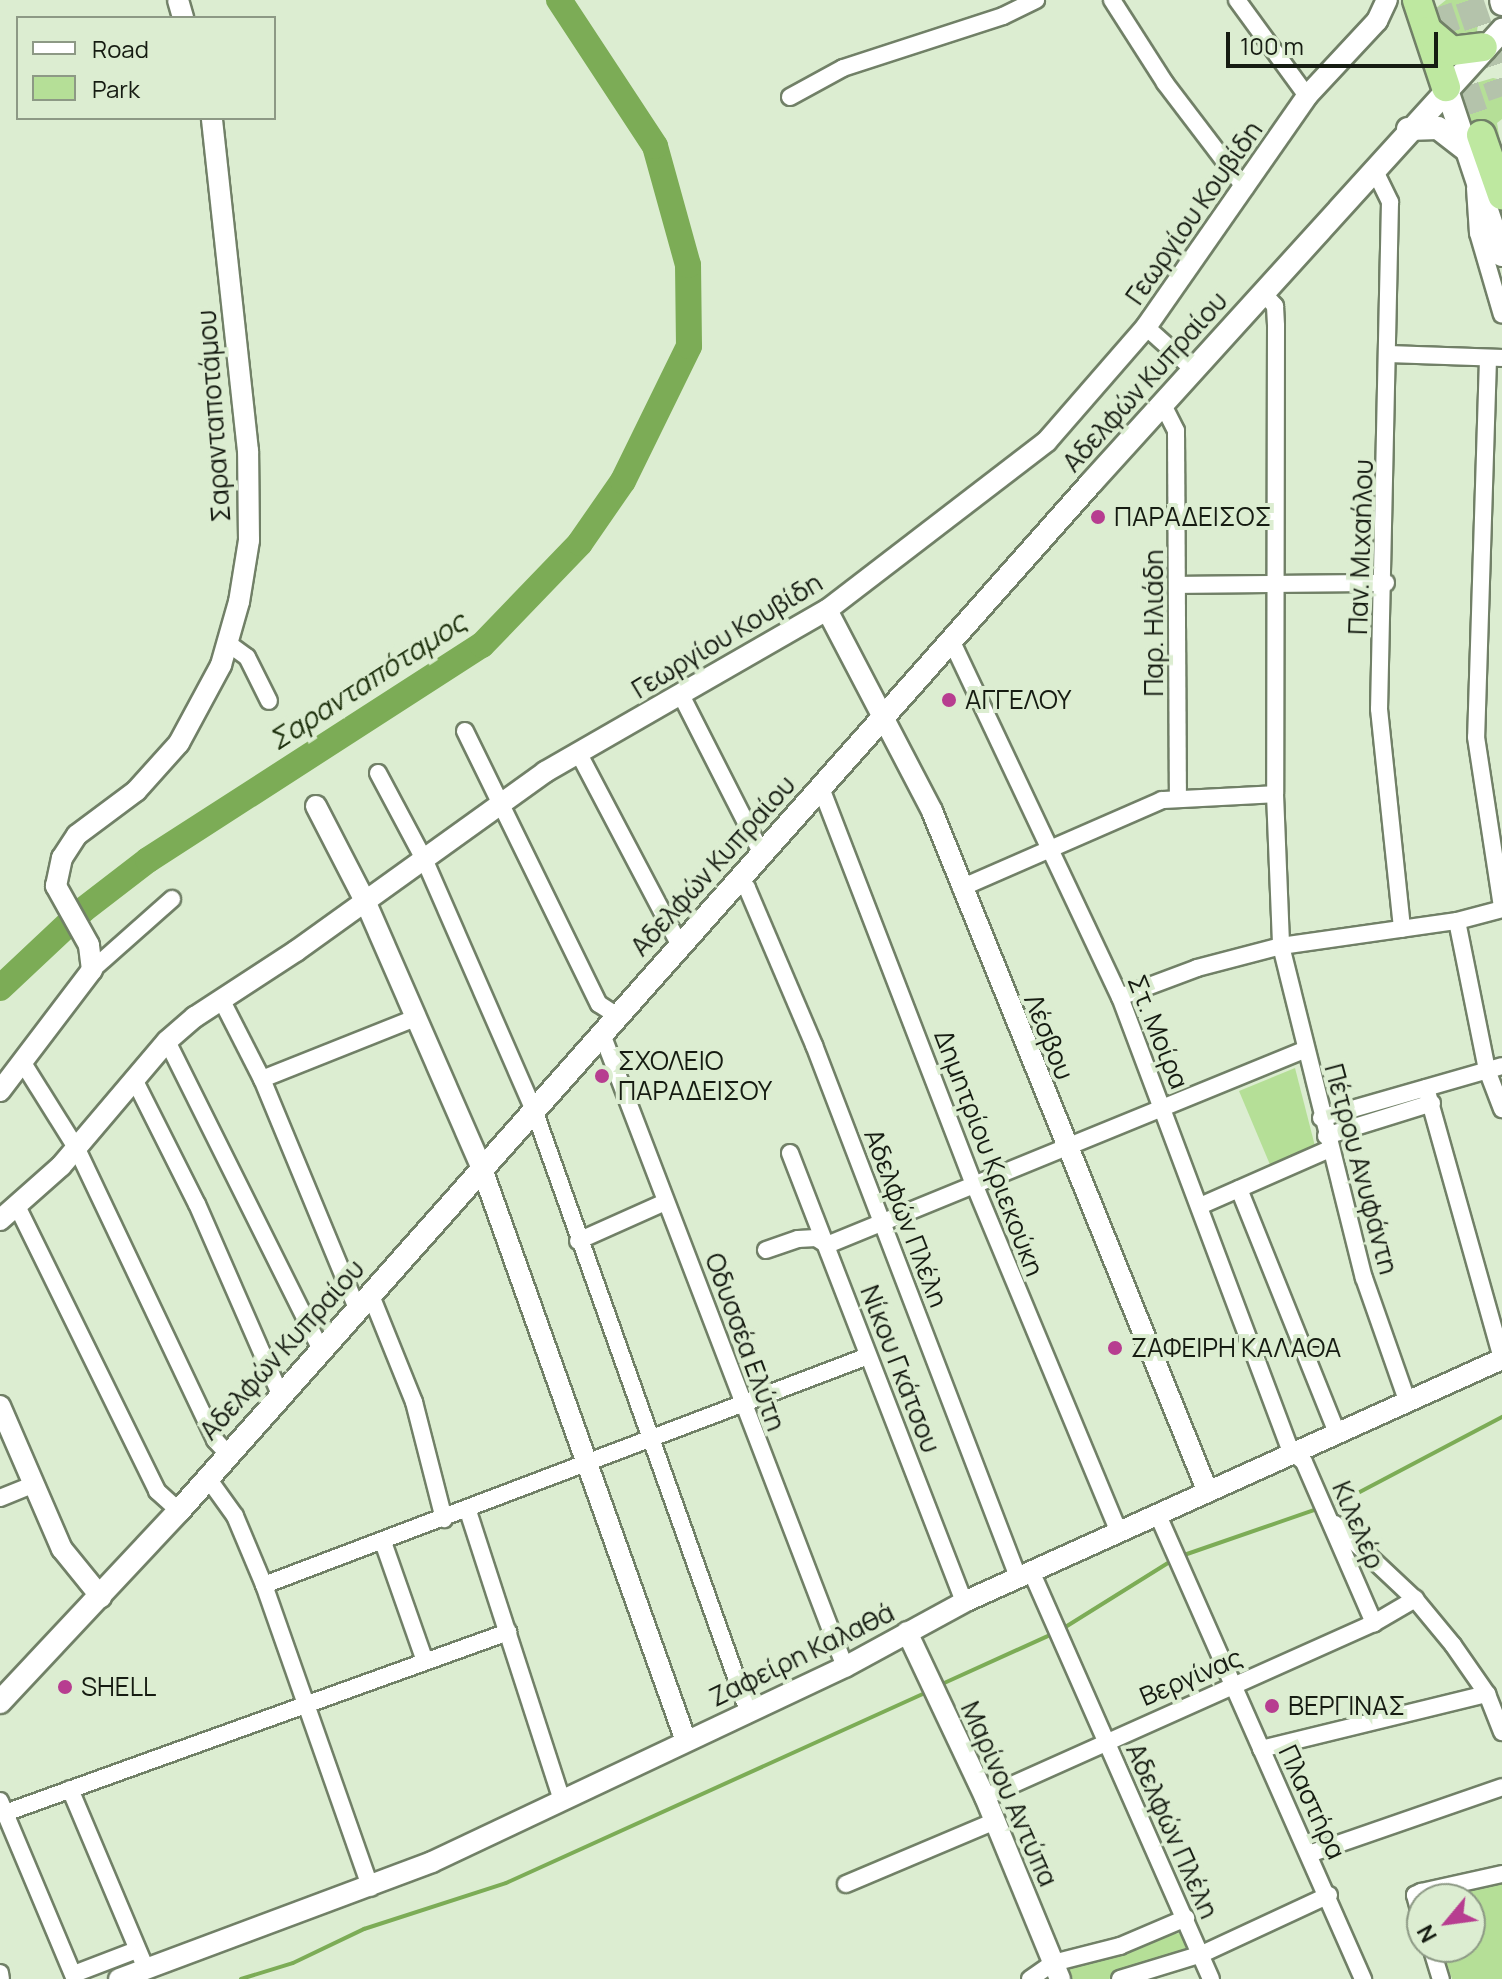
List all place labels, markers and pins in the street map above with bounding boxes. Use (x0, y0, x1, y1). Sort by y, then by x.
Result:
place label: ΠΑΡΑΔΕΙΣΟΣ (1114, 501, 1272, 533)
marker: ΠΑΡΑΔΕΙΣΟΣ (1089, 508, 1107, 526)
place label: ΑΓΓΕΛΟΥ (965, 684, 1072, 716)
marker: ΑΓΓΕΛΟΥ (940, 691, 958, 709)
place label: ΣΧΟΛΕΙΟ ΠΑΡΑΔΕΙΣΟΥ (618, 1045, 772, 1106)
marker: ΣΧΟΛΕΙΟ ΠΑΡΑΔΕΙΣΟΥ (593, 1067, 611, 1085)
place label: ΖΑΦΕΙΡΗ ΚΑΛΑΘΑ (1131, 1332, 1341, 1364)
marker: ΖΑΦΕΙΡΗ ΚΑΛΑΘΑ (1106, 1339, 1124, 1357)
place label: SHELL (81, 1671, 156, 1703)
marker: SHELL (56, 1678, 74, 1696)
place label: ΒΕΡΓΙΝΑΣ (1288, 1690, 1405, 1722)
marker: ΒΕΡΓΙΝΑΣ (1263, 1697, 1281, 1715)

